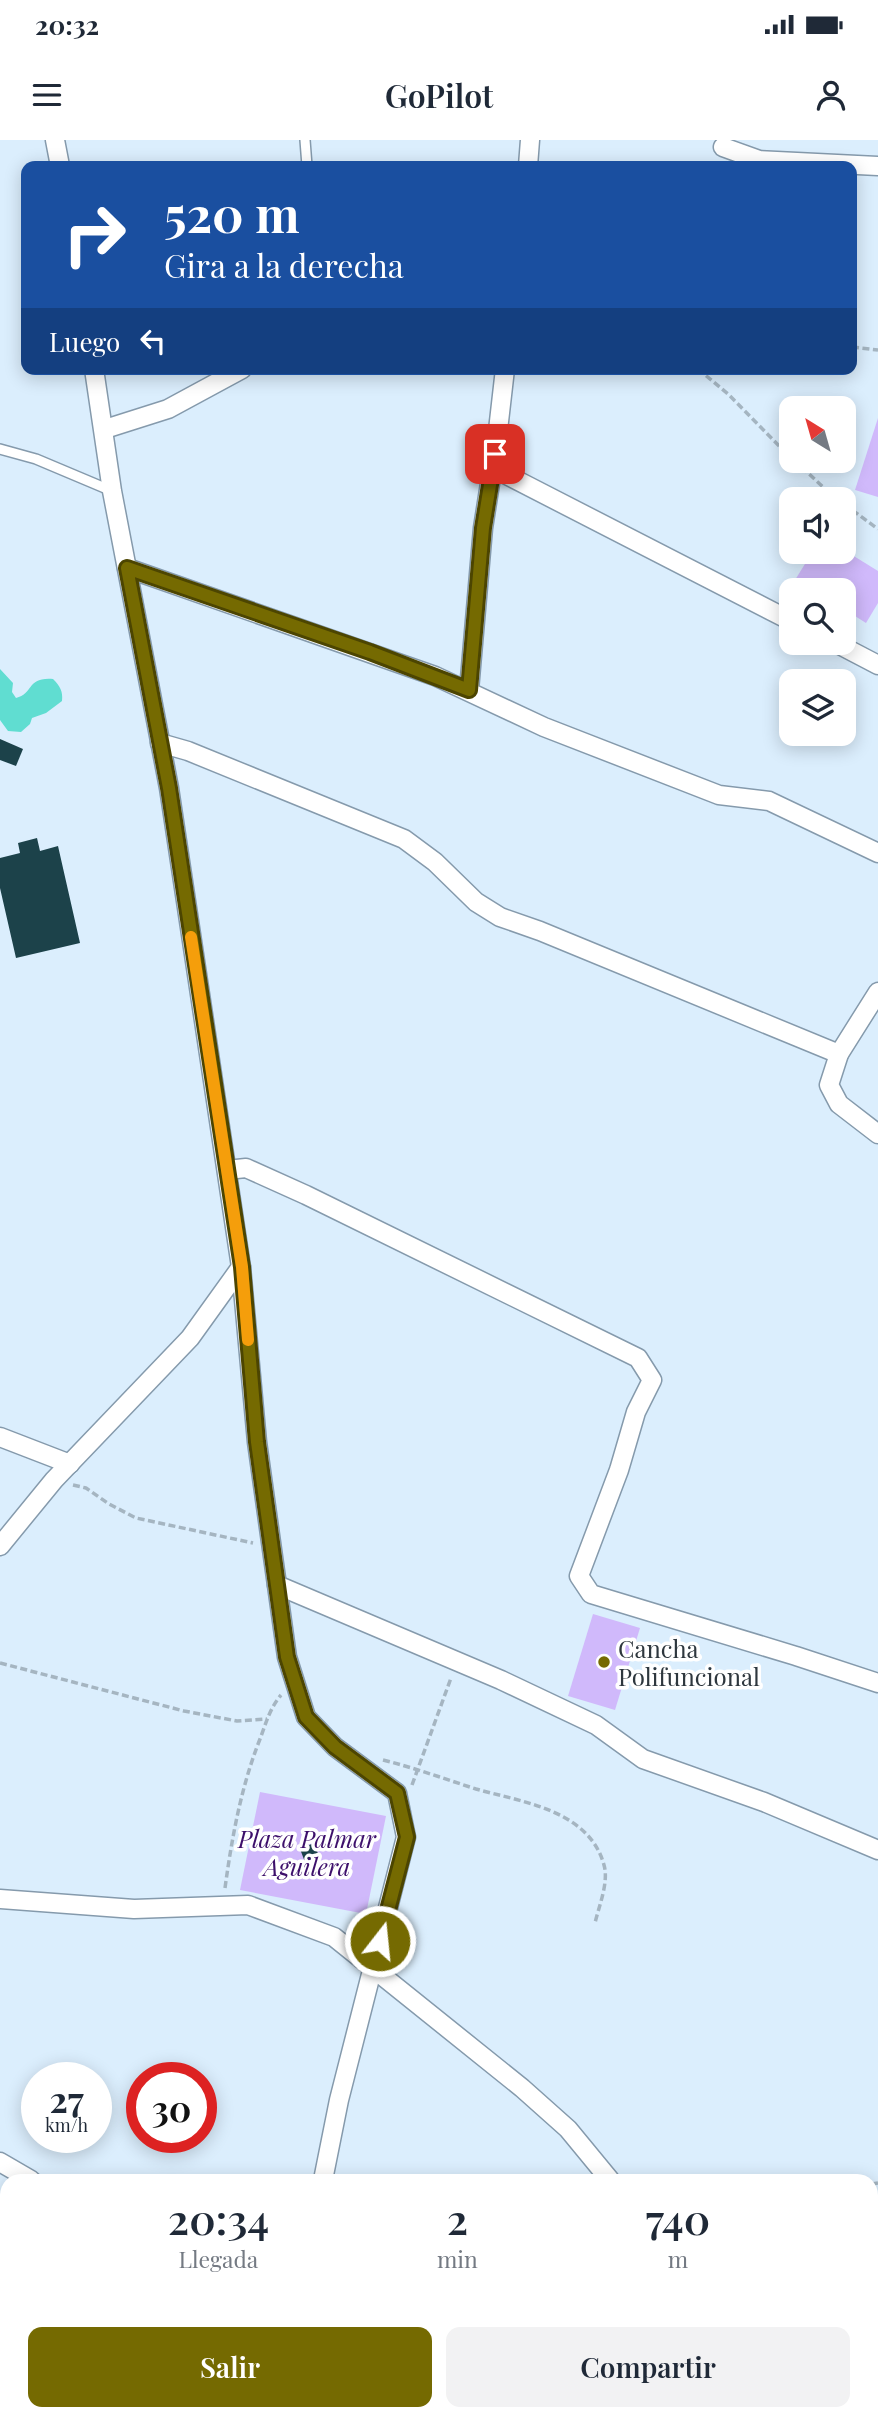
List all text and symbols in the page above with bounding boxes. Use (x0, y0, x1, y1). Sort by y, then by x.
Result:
text: 20:32 (35, 7, 99, 42)
text: GoPilot (385, 73, 493, 116)
icon: menu (28, 76, 66, 114)
icon: person (812, 76, 850, 114)
text: 520 m (164, 180, 300, 245)
icon: right (49, 189, 140, 280)
text: Gira a la derecha (164, 243, 404, 286)
icon: left (134, 322, 172, 360)
text: Luego (49, 324, 120, 359)
north arrow (779, 396, 856, 472)
map controls (779, 396, 856, 746)
pin (465, 424, 525, 484)
icon: arrive (476, 435, 514, 473)
button: sound (779, 487, 856, 564)
button: search (779, 578, 856, 655)
button: layers (779, 669, 856, 746)
place label: Cancha Polifuncional (618, 1632, 760, 1692)
marker: Cancha Polifuncional (596, 1654, 612, 1670)
park label: Plaza Palmar Aguilera (237, 1822, 377, 1882)
position arrow (343, 1904, 417, 1978)
speed limit sign: 30 (126, 2062, 217, 2153)
text: 27 (49, 2075, 84, 2122)
text: km/h (45, 2113, 88, 2137)
text: 20:34 (168, 2190, 269, 2246)
text: 2 (447, 2190, 468, 2246)
text: 740 (646, 2190, 710, 2246)
text: Llegada (179, 2243, 258, 2274)
text: min (437, 2243, 478, 2274)
text: m (668, 2243, 688, 2274)
button: Salir (28, 2327, 432, 2407)
button: Compartir (446, 2327, 850, 2407)

